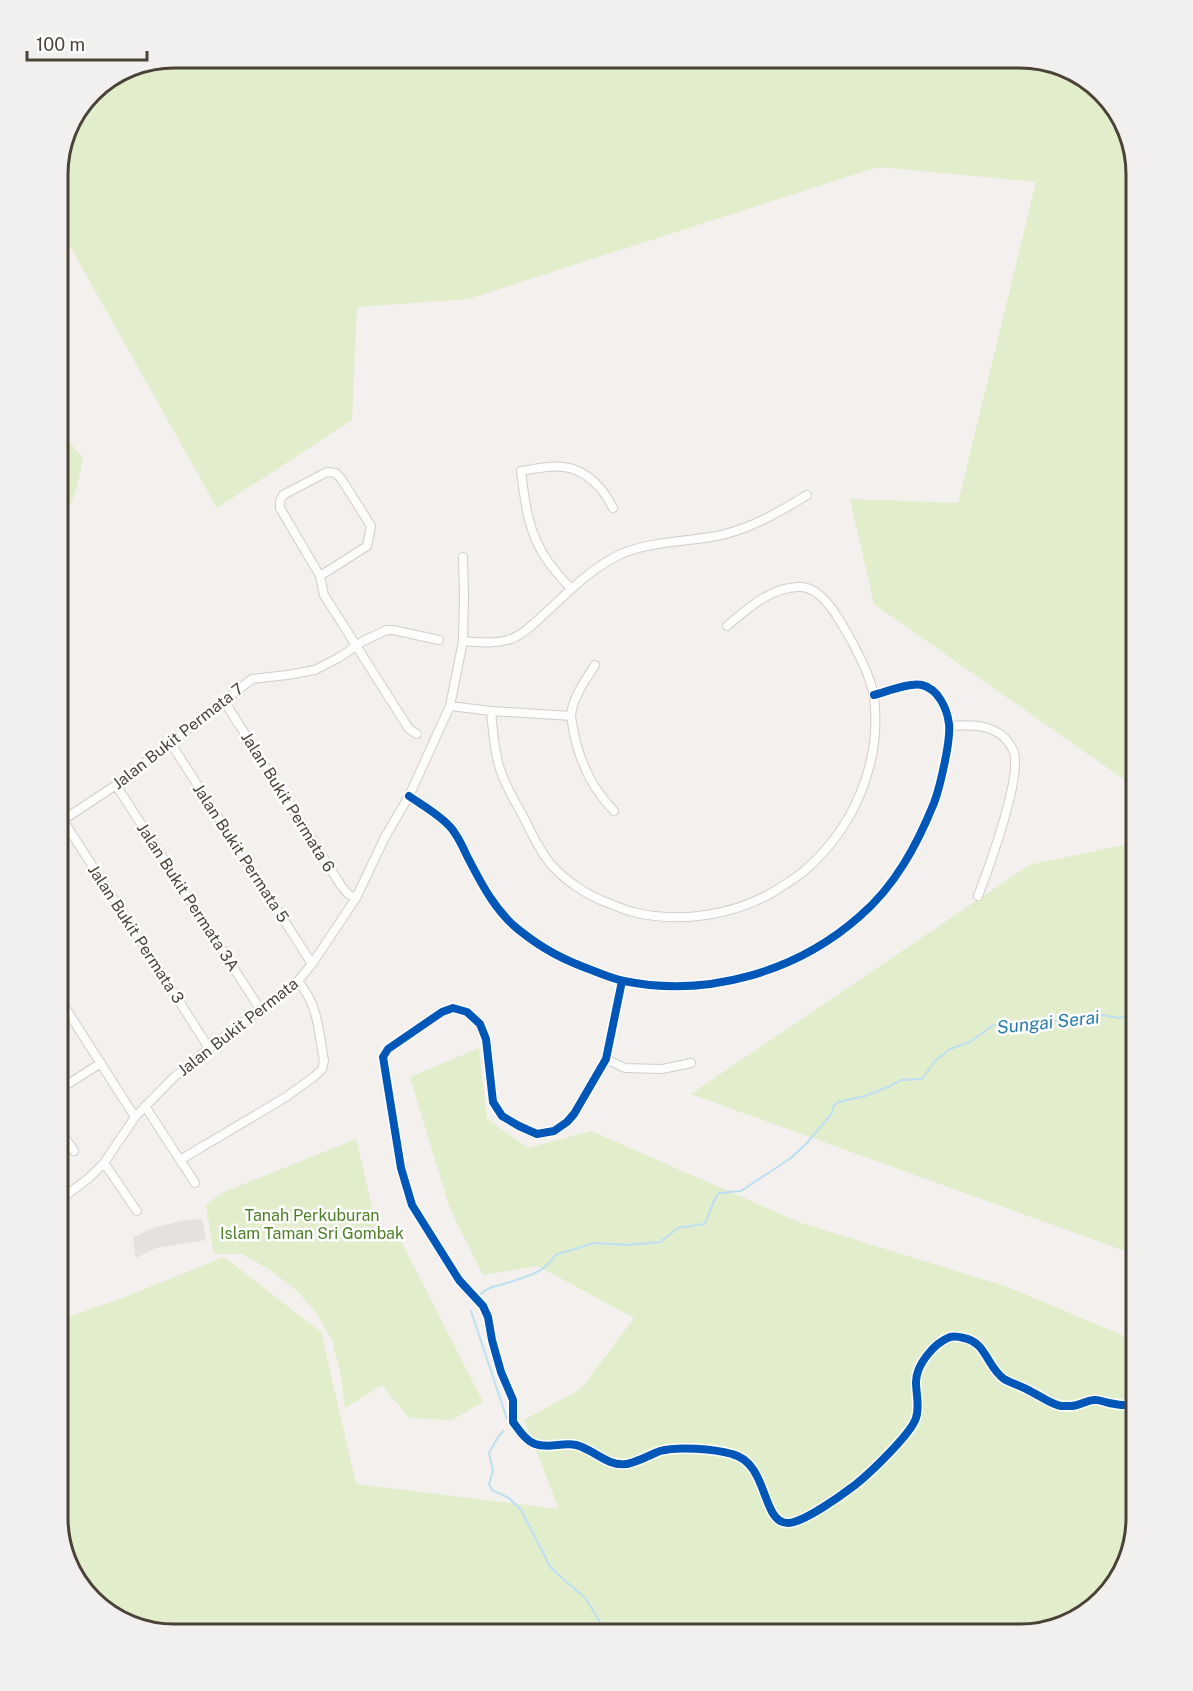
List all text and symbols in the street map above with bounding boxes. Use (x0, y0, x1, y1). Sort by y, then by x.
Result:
scale bar (27, 24, 147, 62)
text: 100 m (36, 34, 85, 55)
street label: Jalan Bukit Permata 7 (109, 679, 247, 793)
street label: Jalan Bukit Permata 6 (237, 728, 339, 876)
street label: Jalan Bukit Permata 5 (189, 780, 293, 926)
street label: Jalan Bukit Permata 3A (133, 819, 243, 975)
street label: Jalan Bukit Permata 3 (84, 861, 188, 1007)
street label: Jalan Bukit Permata (174, 974, 302, 1080)
water label: Sungai Serai (996, 1006, 1101, 1038)
park label: Tanah Perkuburan Islam Taman Sri Gombak (220, 1206, 404, 1243)

